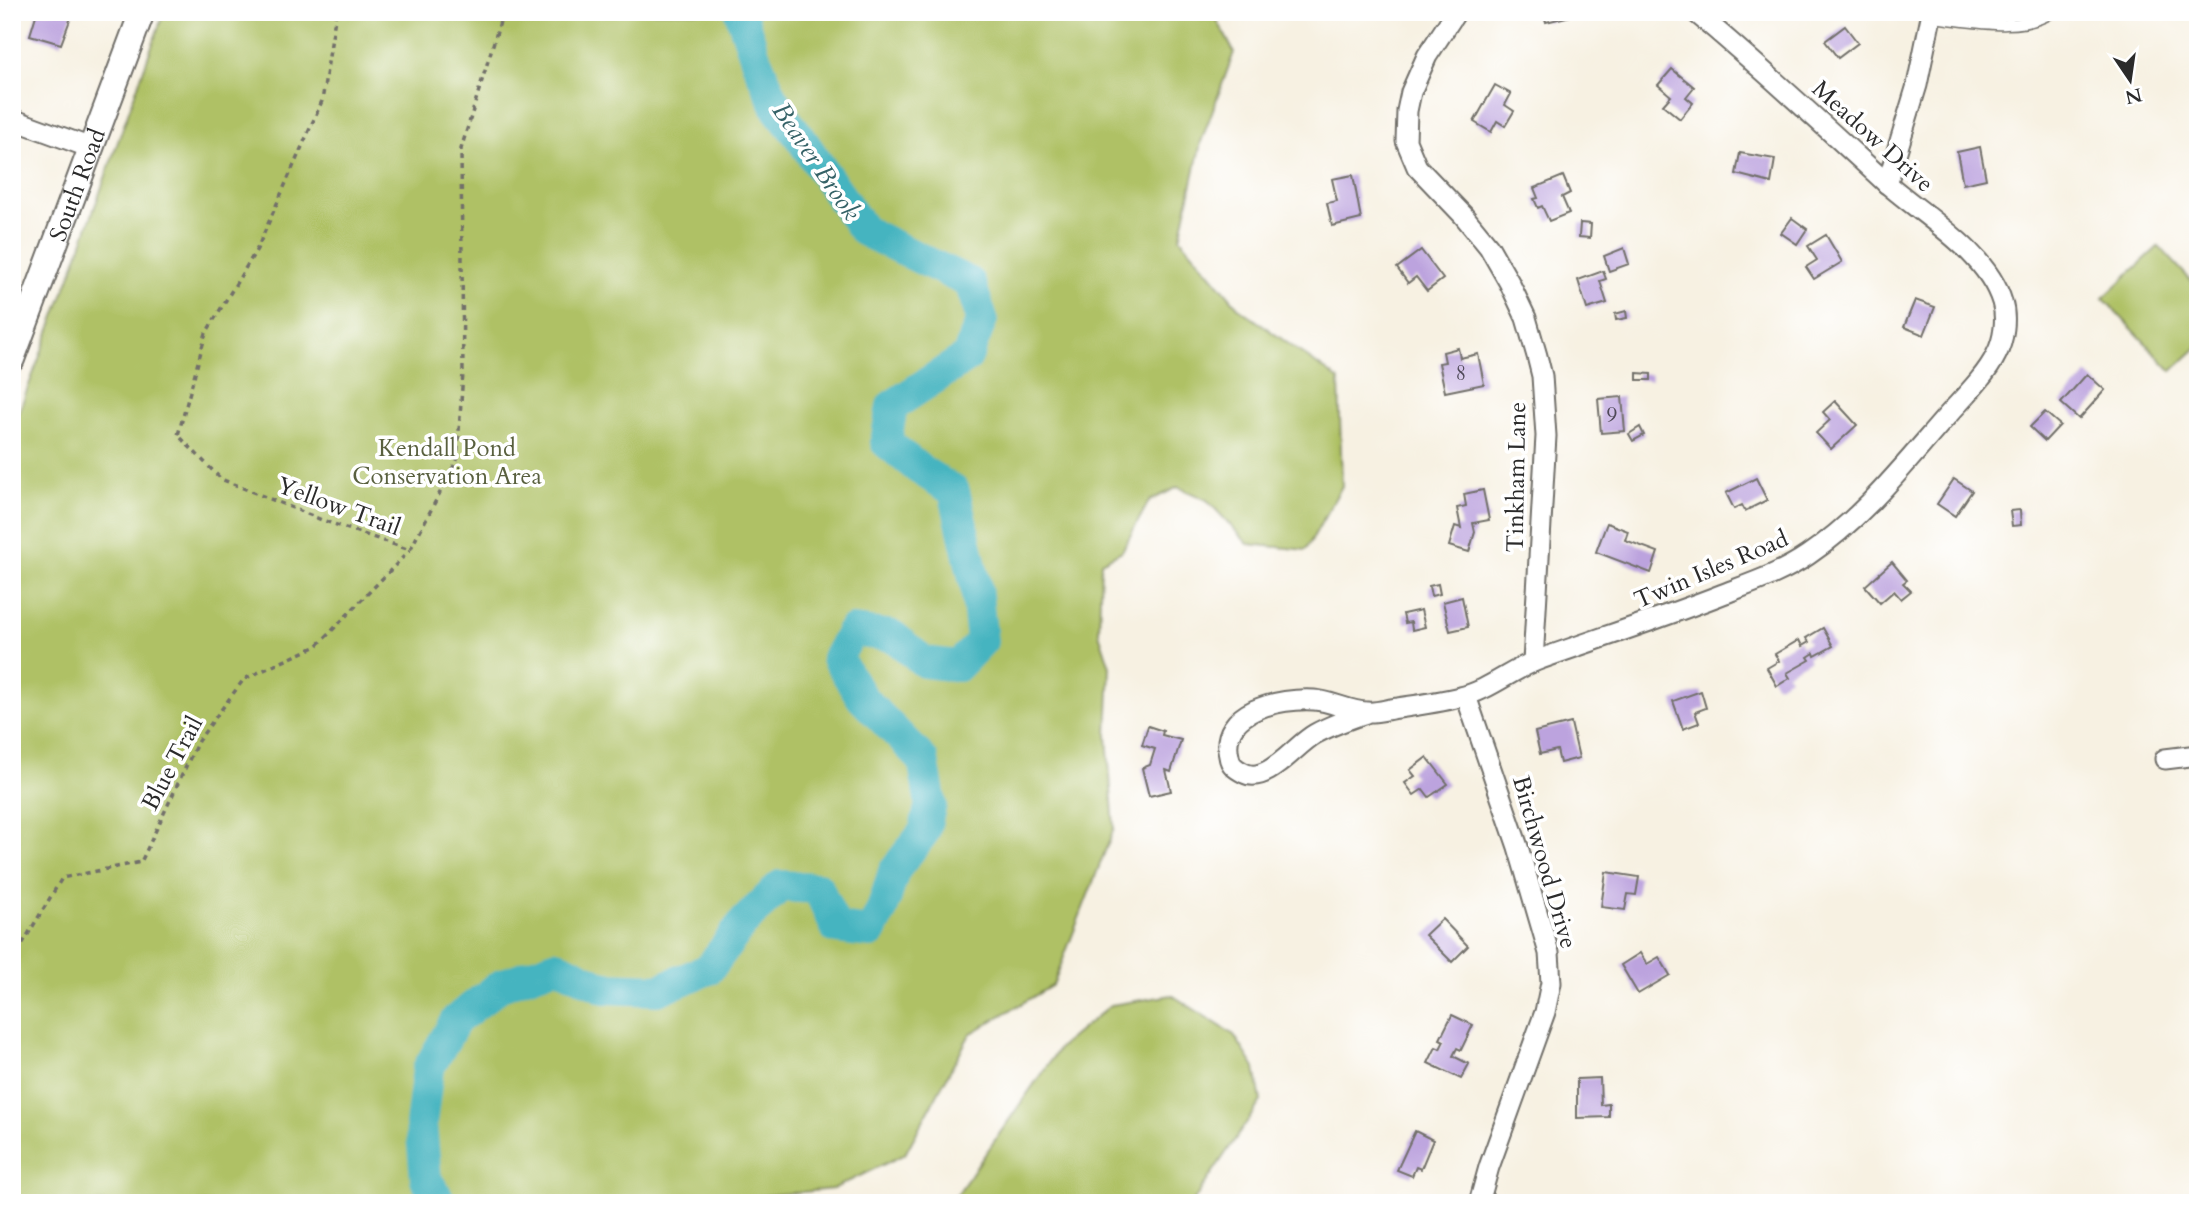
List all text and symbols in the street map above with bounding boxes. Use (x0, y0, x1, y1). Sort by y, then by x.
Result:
north arrow (2094, 46, 2164, 116)
street label: Meadow Drive (1805, 73, 1941, 200)
text: N (2122, 81, 2145, 110)
water label: Beaver Brook (764, 95, 869, 227)
street label: South Road (42, 124, 114, 246)
house number: 8 (1456, 359, 1466, 388)
street label: Tinkham Lane (1499, 401, 1534, 553)
house number: 9 (1607, 401, 1618, 430)
park label: Kendall Pond Conservation Area (352, 432, 542, 493)
street label: Yellow Trail (272, 469, 405, 544)
street label: Twin Isles Road (1629, 522, 1793, 617)
street label: Blue Trail (134, 710, 211, 816)
street label: Birchwood Drive (1504, 772, 1585, 952)

